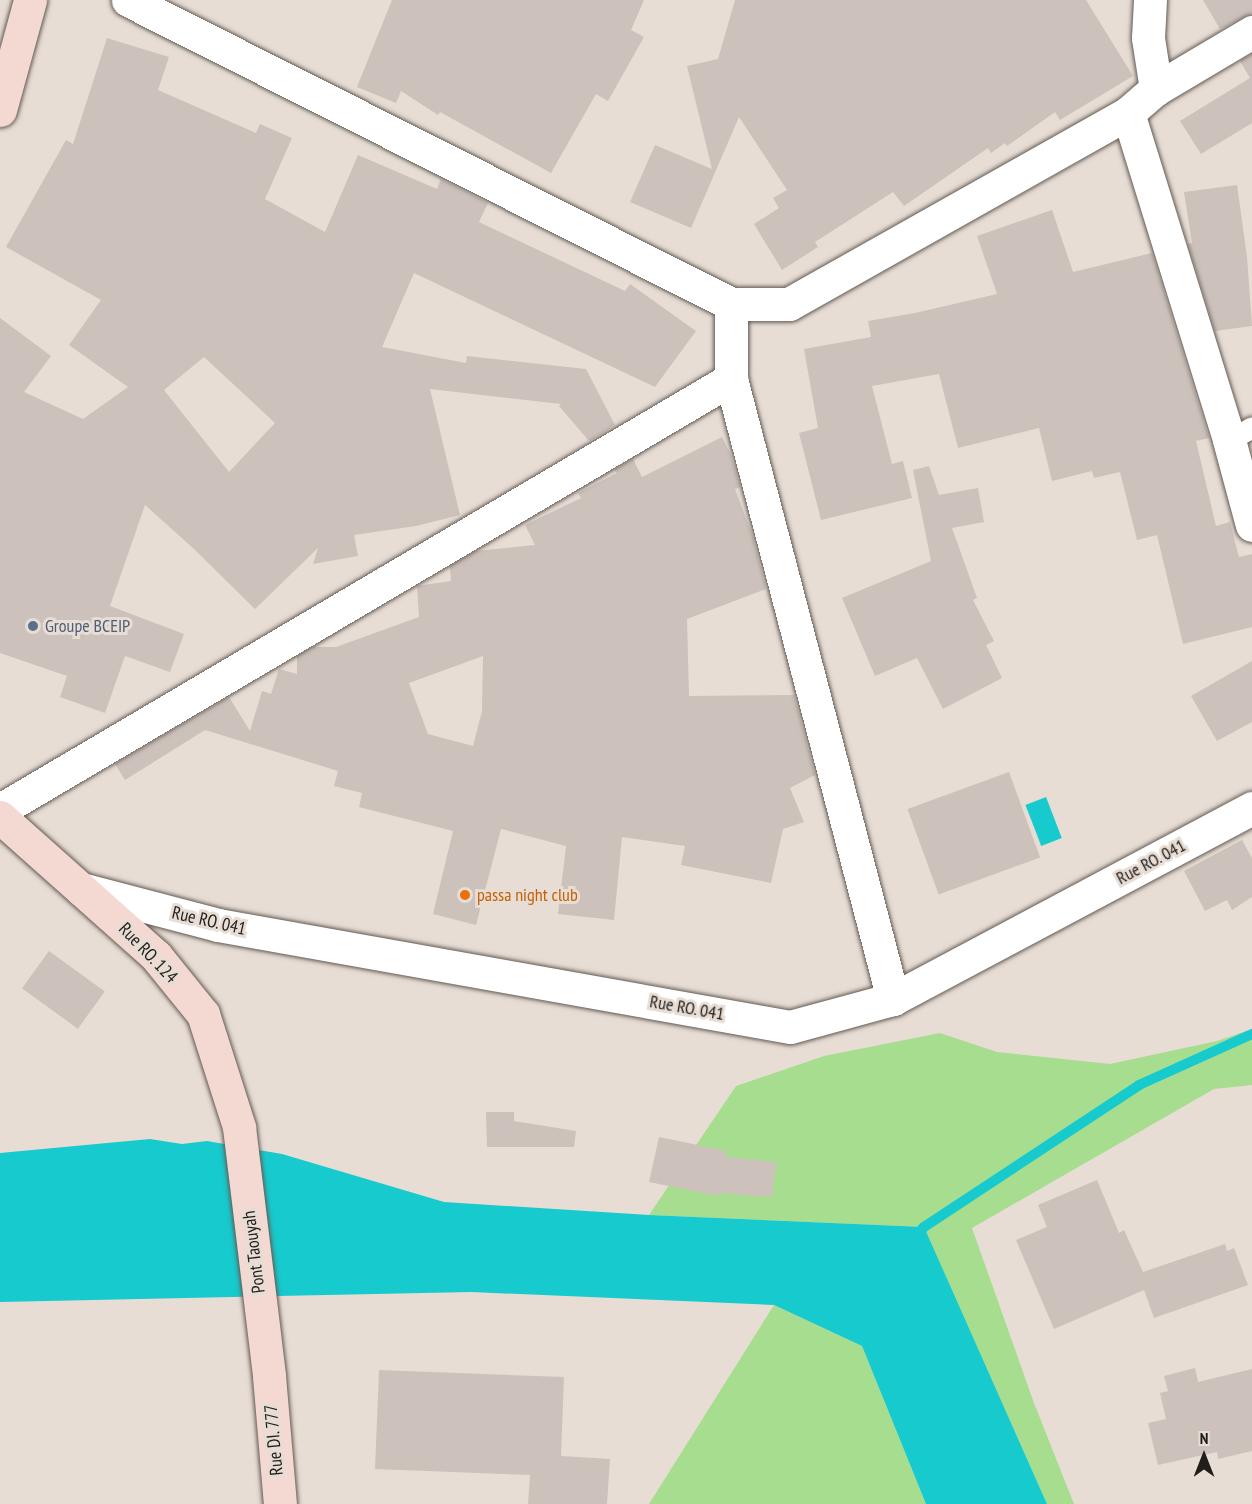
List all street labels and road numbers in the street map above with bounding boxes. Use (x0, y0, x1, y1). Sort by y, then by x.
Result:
street label: Rue RO. 041 (1112, 834, 1190, 890)
street label: Rue RO. 041 (169, 902, 249, 940)
street label: Rue RO. 124 (114, 918, 182, 988)
street label: Rue RO. 041 (647, 991, 727, 1025)
street label: Pont Taouyah (238, 1209, 270, 1295)
street label: Rue DI. 777 (260, 1403, 288, 1477)

